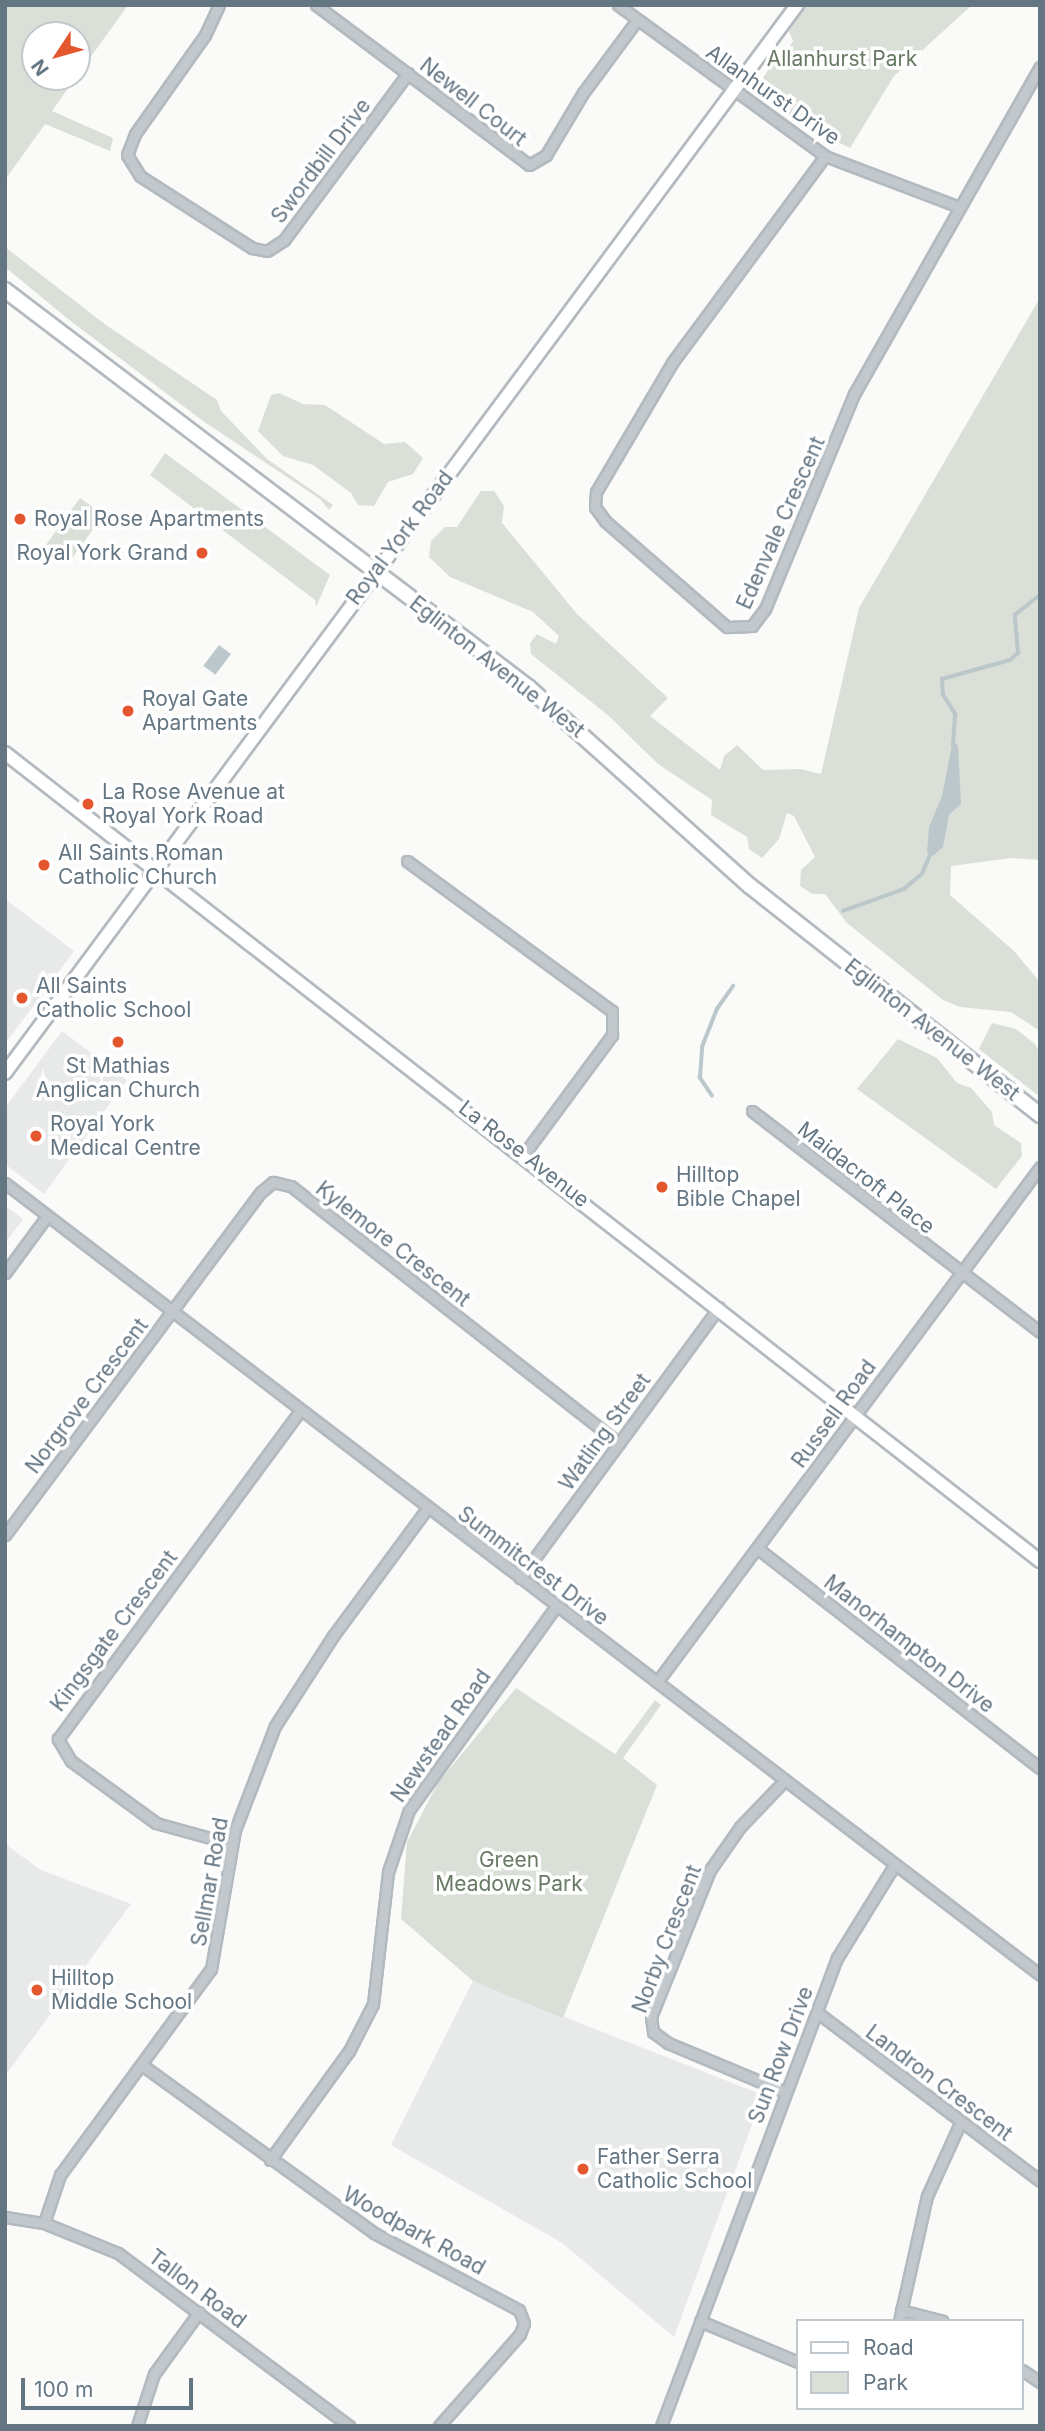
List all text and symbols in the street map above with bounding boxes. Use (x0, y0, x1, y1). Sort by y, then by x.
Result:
north arrow (21, 21, 91, 91)
street label: Allanhurst Drive (701, 39, 845, 151)
park label: Allanhurst Park (767, 46, 917, 72)
street label: Newell Court (415, 53, 531, 151)
text: N (27, 55, 54, 80)
street label: Swordbill Drive (266, 94, 376, 228)
street label: Edenvale Crescent (732, 433, 830, 613)
street label: Royal York Road (341, 466, 459, 610)
place label: Royal Rose Apartments (34, 506, 264, 532)
marker: Royal Rose Apartments (12, 511, 28, 527)
place label: Royal York Grand (17, 540, 188, 566)
marker: Royal York Grand (194, 545, 210, 561)
street label: Eglinton Avenue West (404, 591, 590, 743)
place label: Royal Gate Apartments (142, 686, 257, 736)
marker: Royal Gate Apartments (120, 703, 136, 719)
place label: La Rose Avenue at Royal York Road (102, 779, 285, 829)
marker: La Rose Avenue at Royal York Road (80, 796, 96, 812)
place label: All Saints Roman Catholic Church (58, 840, 223, 890)
marker: All Saints Roman Catholic Church (36, 857, 52, 873)
street label: Eglinton Avenue West (839, 954, 1025, 1106)
place label: All Saints Catholic School (36, 973, 191, 1023)
marker: All Saints Catholic School (14, 990, 30, 1006)
marker: St Mathias Anglican Church (110, 1034, 126, 1050)
place label: St Mathias Anglican Church (36, 1053, 200, 1103)
street label: La Rose Avenue (454, 1095, 594, 1213)
place label: Royal York Medical Centre (50, 1111, 201, 1161)
street label: Maidacroft Place (792, 1117, 940, 1239)
marker: Royal York Medical Centre (28, 1128, 44, 1144)
place label: Hilltop Bible Chapel (676, 1162, 801, 1212)
street label: Kylemore Crescent (311, 1176, 475, 1312)
marker: Hilltop Bible Chapel (654, 1179, 670, 1195)
street label: Norgrove Crescent (20, 1313, 154, 1479)
street label: Russell Road (786, 1355, 882, 1473)
street label: Watling Street (554, 1368, 656, 1496)
street label: Summitcrest Drive (453, 1501, 613, 1631)
street label: Kingsgate Crescent (45, 1546, 183, 1716)
street label: Manorhampton Drive (819, 1570, 999, 1718)
street label: Newstead Road (386, 1665, 496, 1807)
street label: Sellmar Road (186, 1816, 234, 1948)
park label: Green Meadows Park (435, 1847, 583, 1897)
street label: Norby Crescent (627, 1861, 707, 2017)
place label: Hilltop Middle School (51, 1965, 192, 2015)
marker: Hilltop Middle School (29, 1982, 45, 1998)
street label: Sun Row Drive (743, 1983, 819, 2127)
street label: Landron Crescent (861, 2020, 1017, 2146)
place label: Father Serra Catholic School (597, 2144, 752, 2194)
marker: Father Serra Catholic School (575, 2161, 591, 2177)
street label: Woodpark Road (338, 2181, 490, 2281)
street label: Tallon Road (143, 2244, 251, 2334)
legend (796, 2319, 1024, 2410)
text: Road (863, 2335, 914, 2360)
scale bar (24, 2364, 196, 2408)
text: Park (863, 2370, 908, 2395)
text: 100 m (34, 2377, 93, 2402)

